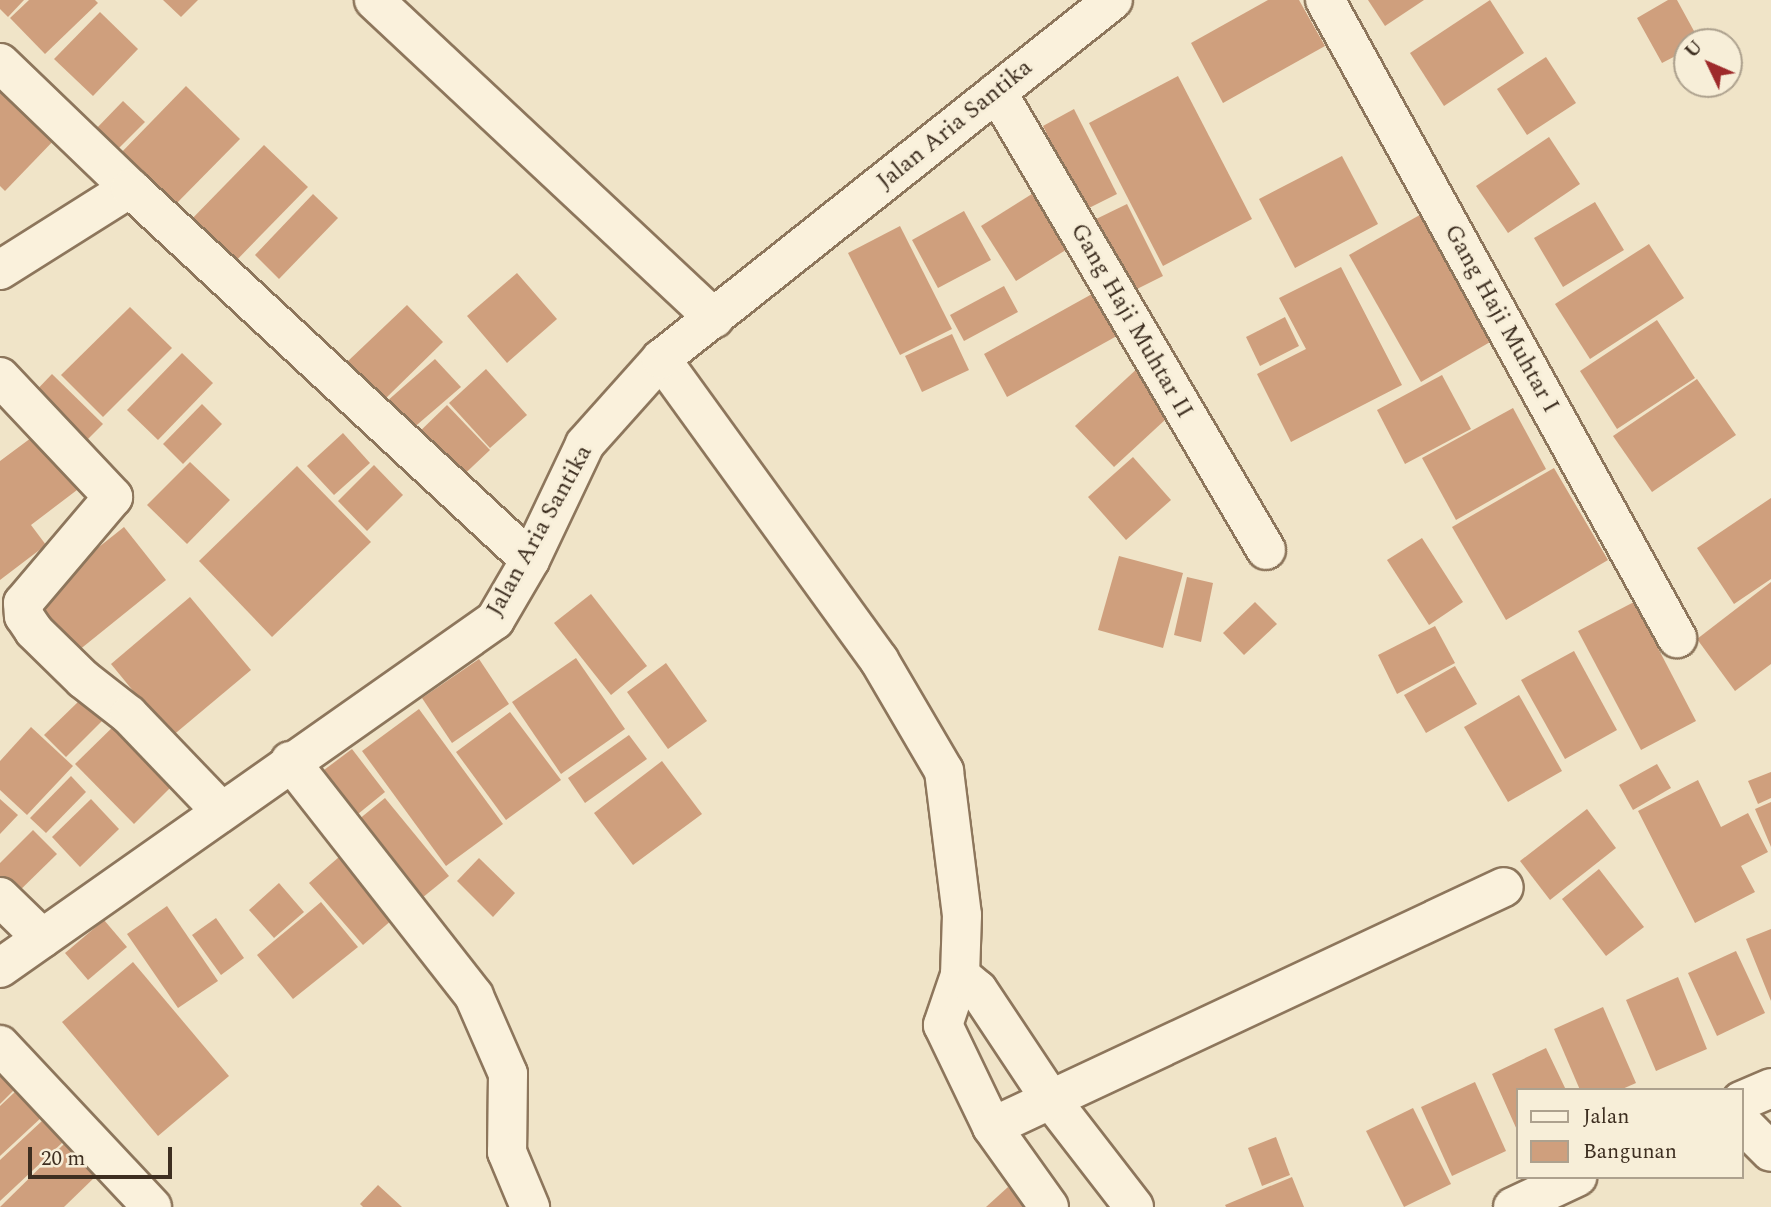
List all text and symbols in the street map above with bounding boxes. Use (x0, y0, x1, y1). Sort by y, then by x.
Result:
north arrow (1673, 28, 1743, 98)
text: U (1678, 34, 1710, 65)
street label: Jalan Aria Santika (872, 54, 1038, 196)
street label: Gang Haji Muhtar II (1063, 218, 1199, 424)
street label: Gang Haji Muhtar I (1437, 220, 1565, 418)
street label: Jalan Aria Santika (481, 440, 599, 622)
legend (1516, 1088, 1743, 1179)
text: Jalan (1583, 1101, 1629, 1133)
scale bar (32, 1134, 175, 1178)
text: Bangunan (1583, 1136, 1677, 1168)
text: 20 m (41, 1143, 85, 1175)

